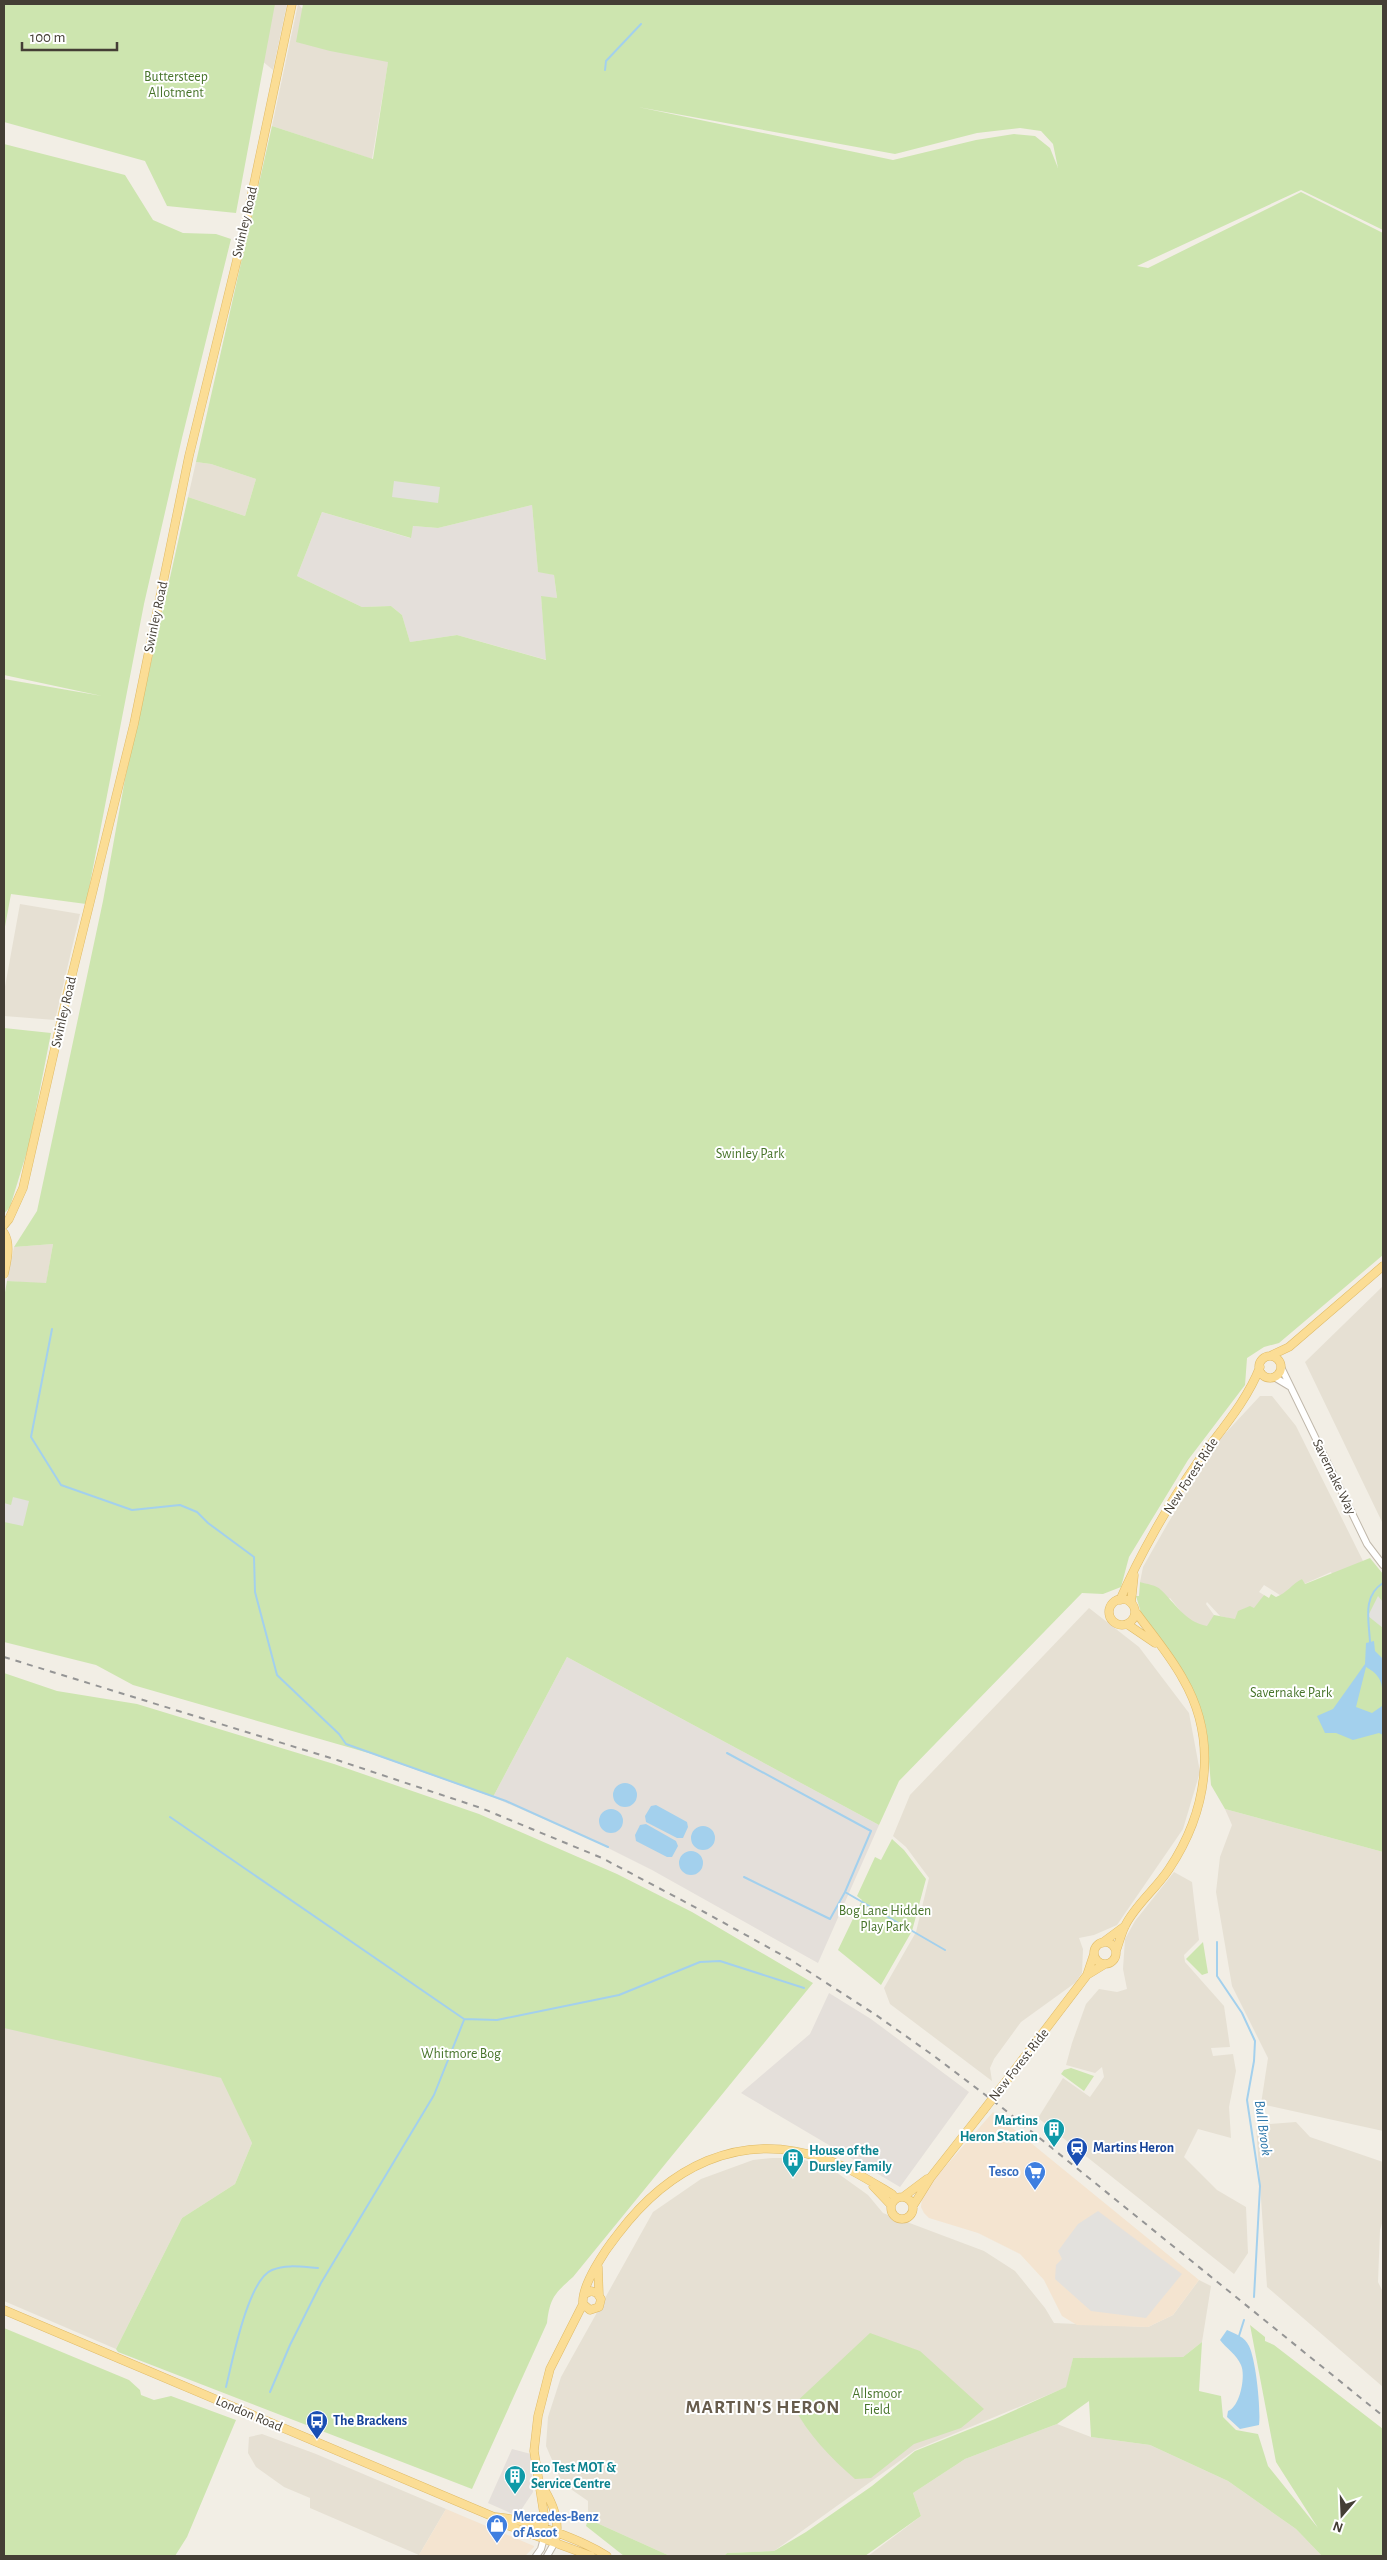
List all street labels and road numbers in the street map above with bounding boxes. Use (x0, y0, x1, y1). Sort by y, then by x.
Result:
street label: Swinley Road (230, 185, 260, 259)
street label: Swinley Road (142, 580, 170, 654)
street label: Swinley Road (49, 975, 79, 1049)
street label: New Forest Ride (1161, 1435, 1221, 1517)
street label: Savernake Way (1310, 1437, 1358, 1517)
street label: New Forest Ride (987, 2026, 1051, 2104)
street label: London Road (214, 2394, 284, 2434)

